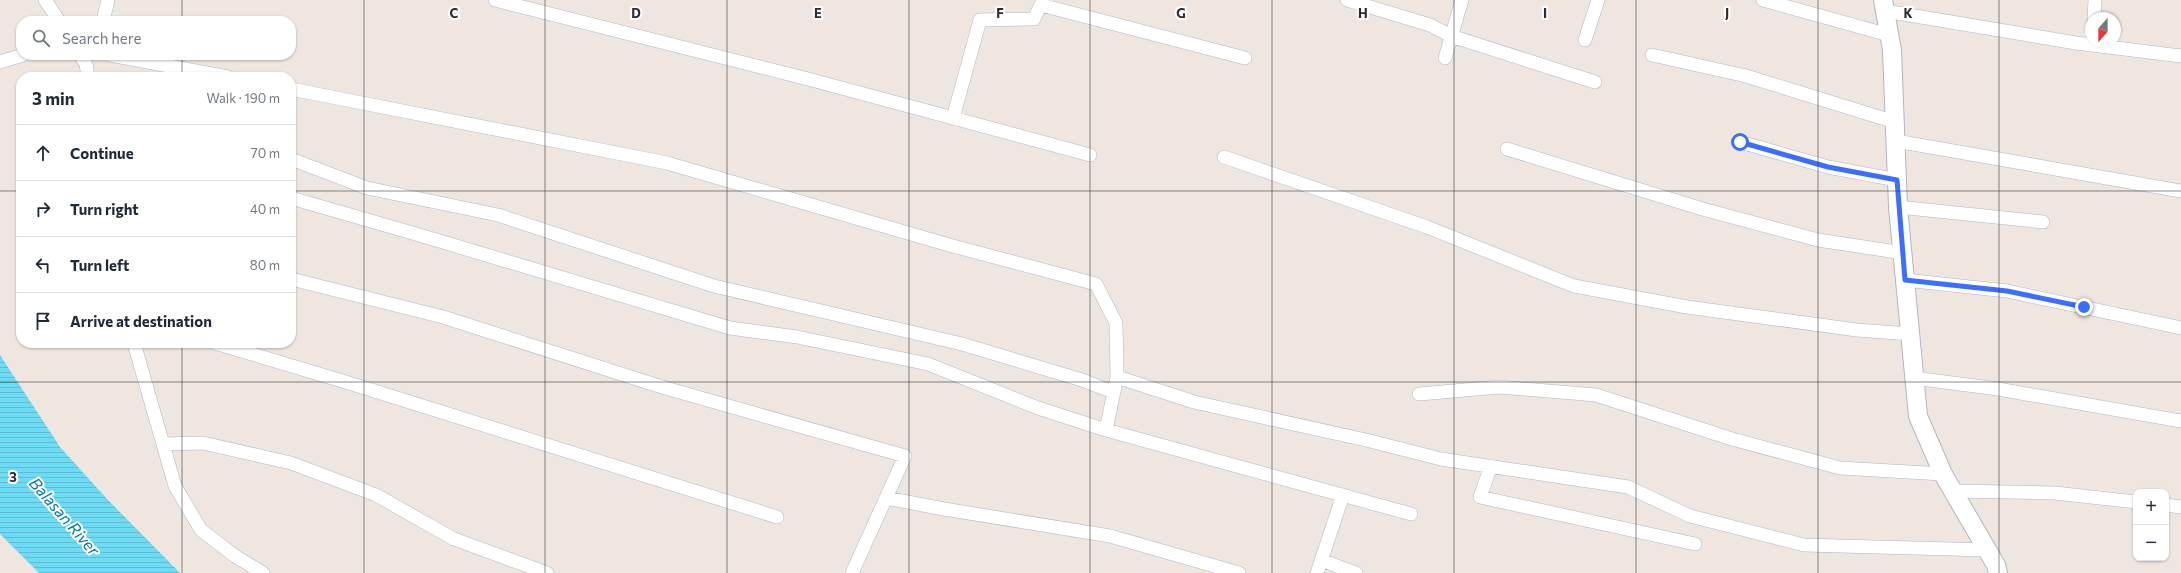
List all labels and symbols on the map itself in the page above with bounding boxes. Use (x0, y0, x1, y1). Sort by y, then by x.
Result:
text: C (450, 5, 459, 21)
text: D (631, 5, 641, 21)
text: E (814, 5, 822, 21)
text: F (996, 5, 1004, 21)
text: G (1176, 5, 1186, 21)
text: H (1358, 5, 1368, 21)
text: I (1543, 5, 1547, 21)
text: J (1725, 5, 1729, 21)
text: K (1903, 5, 1913, 21)
north arrow (2085, 12, 2121, 48)
route start (1731, 133, 1749, 151)
route end (2075, 298, 2093, 316)
text: 3 (9, 469, 17, 485)
water label: Balasan River (26, 473, 104, 559)

